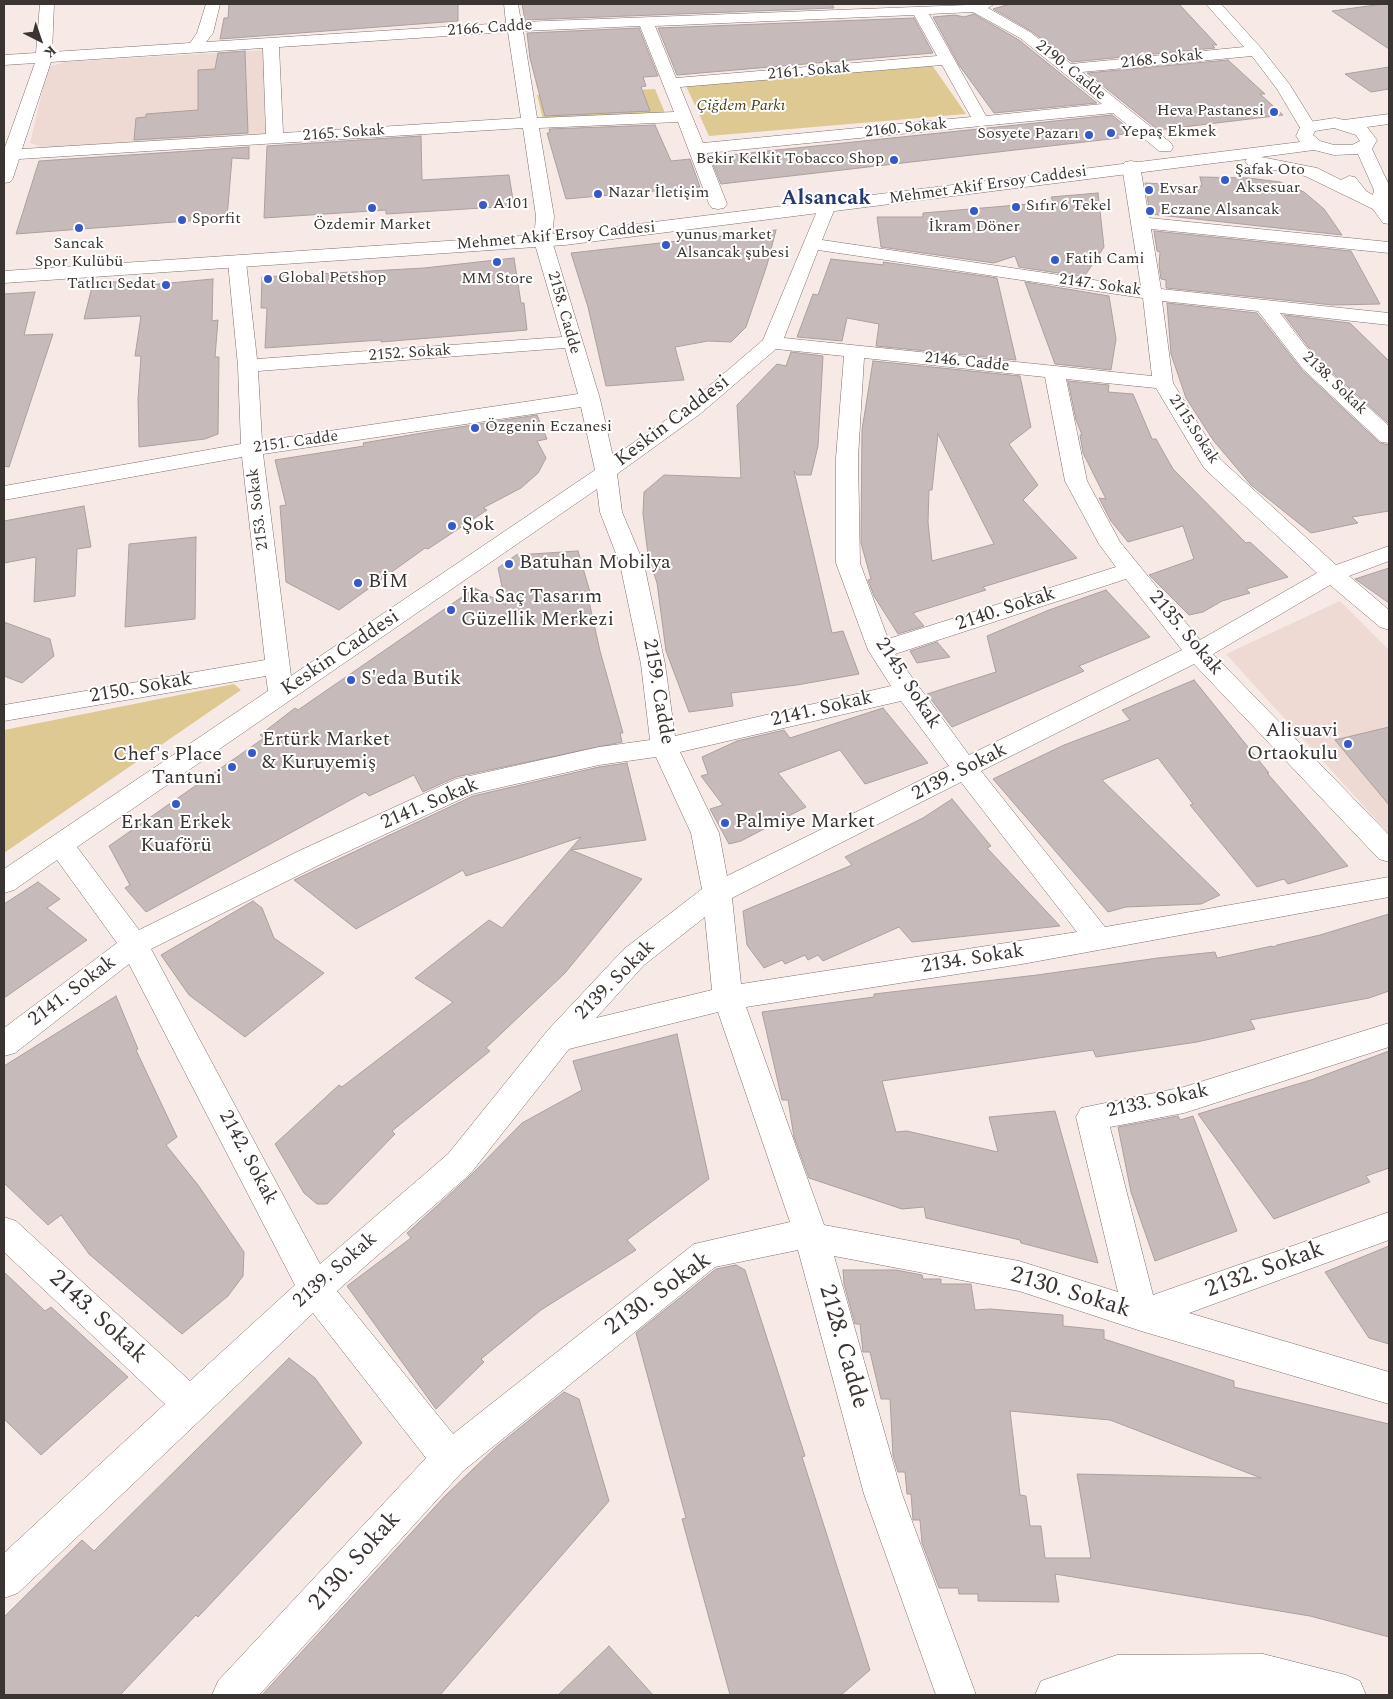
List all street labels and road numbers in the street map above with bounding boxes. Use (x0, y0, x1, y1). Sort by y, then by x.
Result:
street label: 2166. Cadde (447, 16, 533, 42)
street label: 2190. Cadde (1031, 37, 1109, 105)
street label: 2168. Sokak (1120, 46, 1204, 74)
street label: 2161. Sokak (767, 59, 851, 85)
street label: 2160. Sokak (864, 115, 948, 143)
street label: 2165. Sokak (302, 122, 386, 146)
street label: Mehmet Akif Ersoy Caddesi (888, 163, 1088, 209)
street label: Mehmet Akif Ersoy Caddesi (456, 219, 656, 255)
street label: 2158. Cadde (542, 269, 584, 357)
street label: 2147. Sokak (1058, 271, 1142, 301)
street label: 2152. Sokak (368, 342, 452, 366)
street label: 2138. Sokak (1298, 348, 1370, 420)
street label: 2146. Cadde (924, 349, 1010, 377)
street label: Keskin Caddesi (611, 371, 735, 473)
street label: 2115.Sokak (1163, 392, 1223, 468)
street label: 2151. Cadde (253, 428, 339, 458)
street label: 2153. Sokak (244, 467, 274, 551)
street label: 2140. Sokak (953, 583, 1059, 637)
street label: 2135. Sokak (1143, 587, 1227, 681)
street label: Keskin Caddesi (277, 606, 405, 702)
street label: 2145. Sokak (869, 634, 945, 734)
street label: 2159. Cadde (636, 638, 678, 746)
street label: 2150. Sokak (88, 668, 194, 710)
street label: 2141. Sokak (769, 687, 875, 733)
street label: 2139. Sokak (908, 739, 1012, 807)
street label: 2141. Sokak (378, 774, 482, 836)
street label: 2139. Sokak (571, 936, 661, 1026)
street label: 2134. Sokak (920, 940, 1026, 980)
street label: 2141. Sokak (24, 951, 122, 1033)
street label: 2133. Sokak (1105, 1080, 1211, 1124)
street label: 2142. Sokak (212, 1107, 282, 1209)
street label: 2139. Sokak (289, 1228, 383, 1314)
street label: 2132. Sokak (1202, 1236, 1328, 1306)
street label: 2130. Sokak (600, 1247, 718, 1343)
street label: 2130. Sokak (1006, 1262, 1134, 1326)
street label: 2143. Sokak (42, 1265, 152, 1371)
street label: 2128. Cadde (811, 1282, 873, 1412)
street label: 2130. Sokak (304, 1506, 408, 1618)

